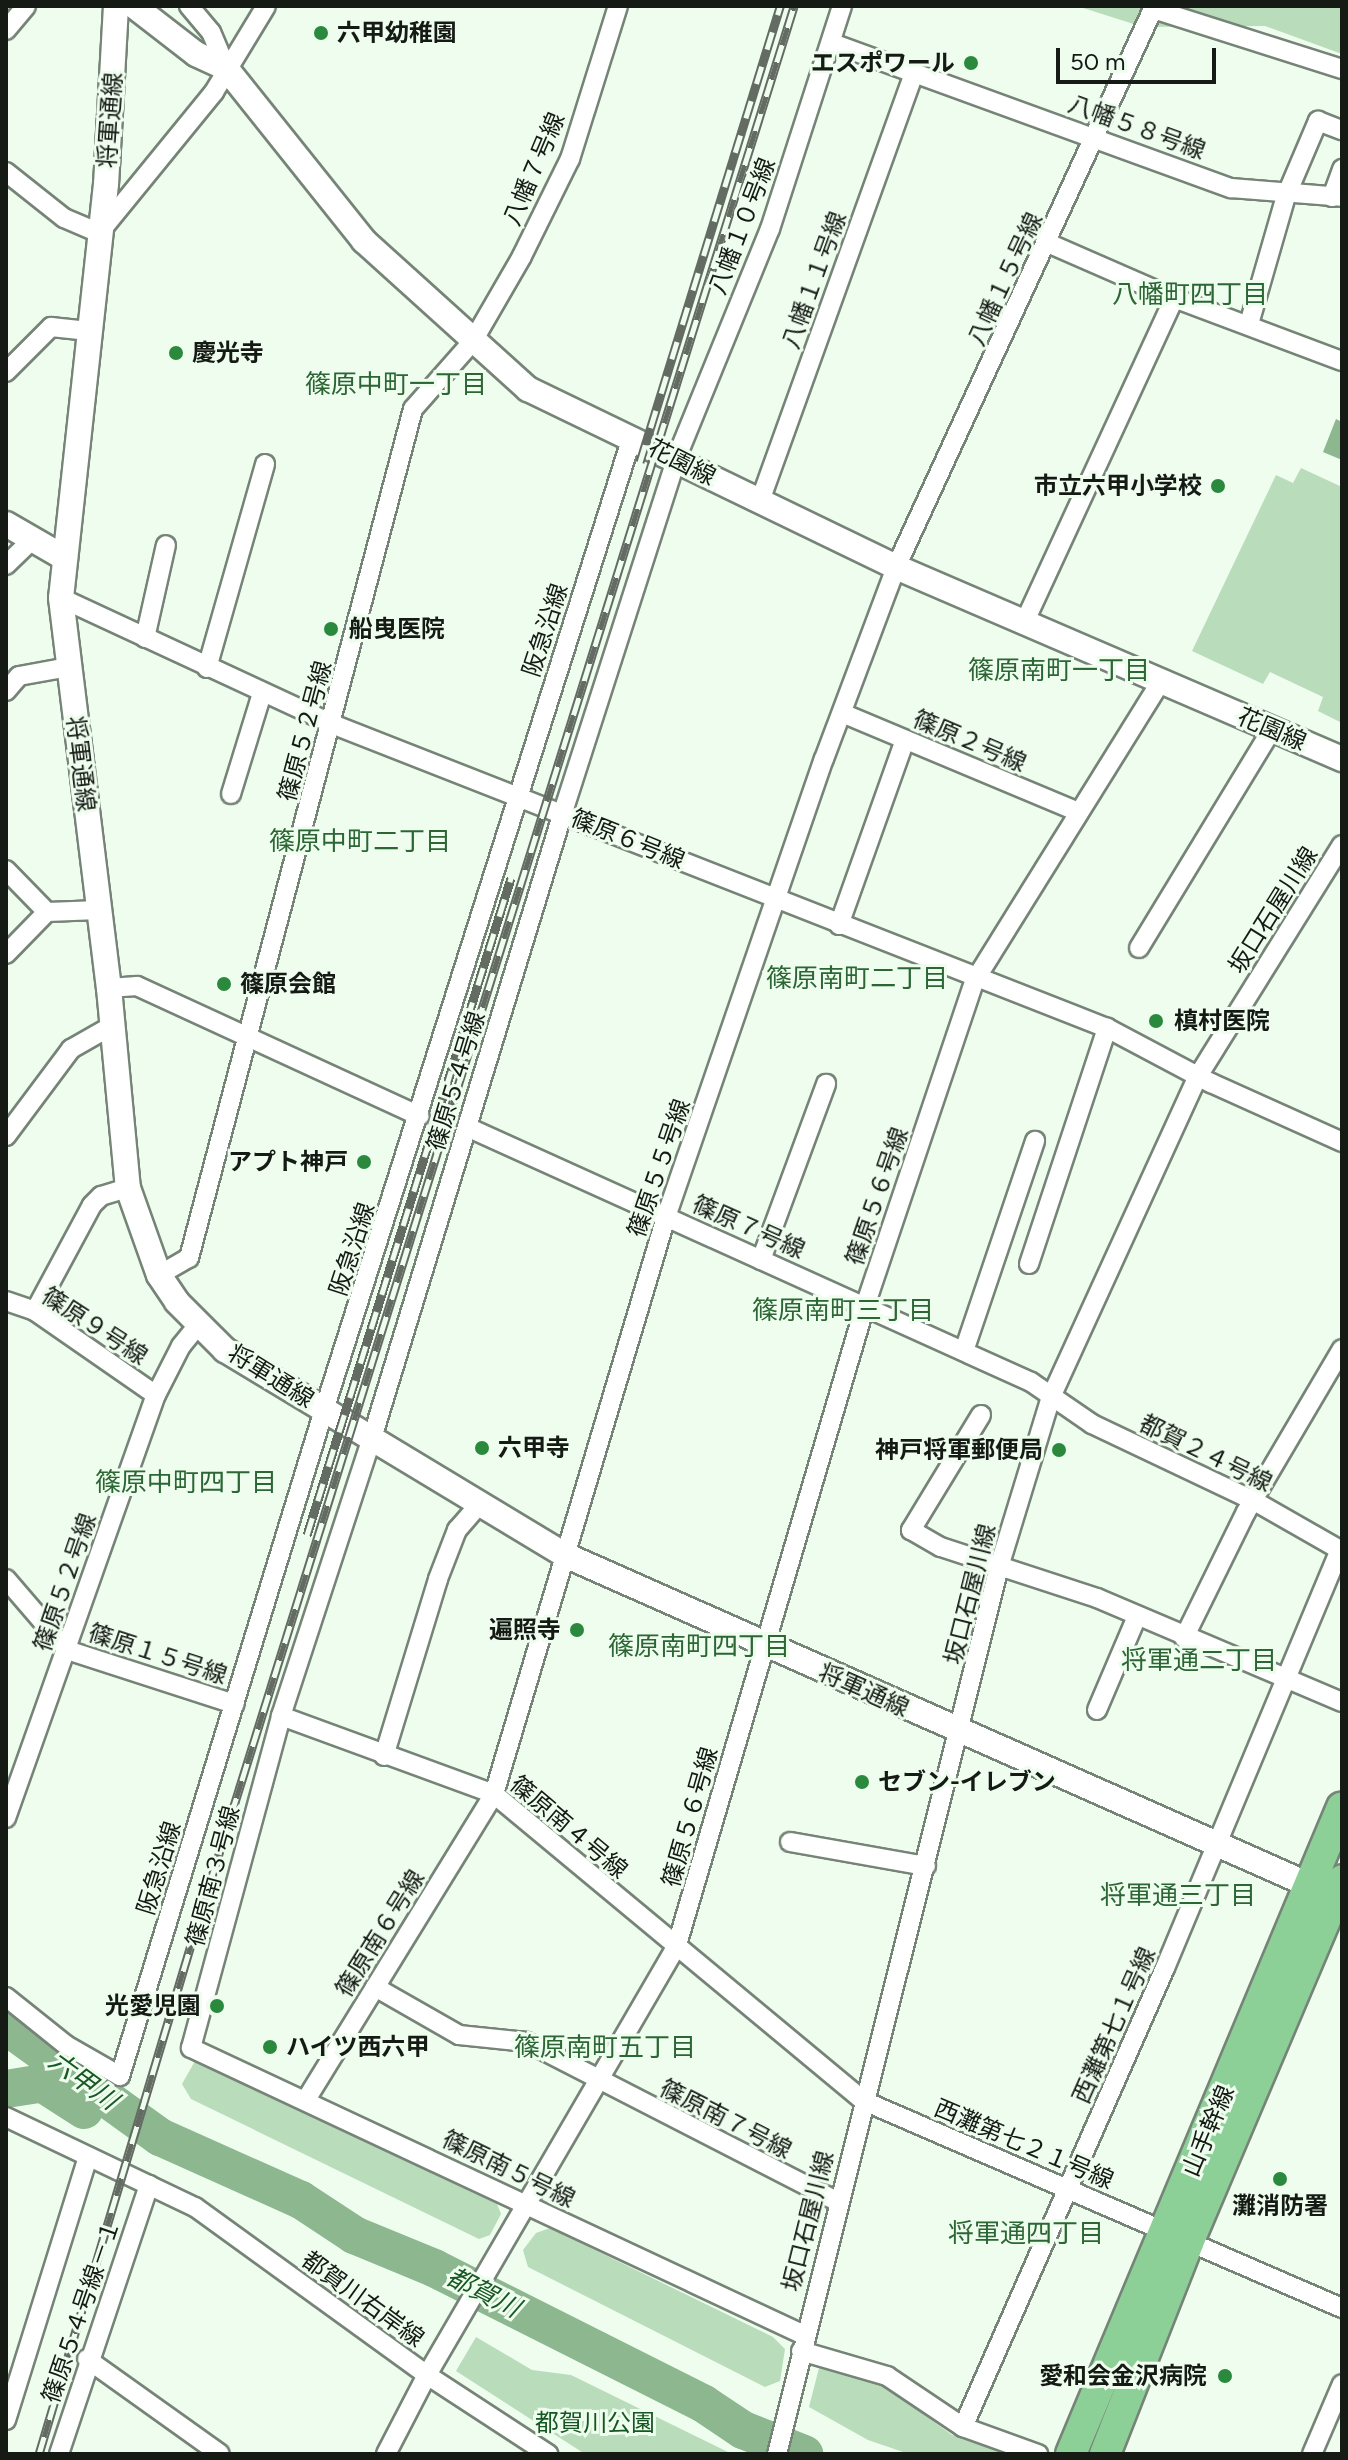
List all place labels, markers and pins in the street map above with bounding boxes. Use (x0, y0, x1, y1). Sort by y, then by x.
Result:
place label: 六甲幼稚園 (337, 19, 457, 47)
marker: 六甲幼稚園 (312, 24, 330, 42)
place label: エスポワール (811, 49, 955, 77)
marker: エスポワール (962, 54, 980, 72)
place label: 慶光寺 (192, 339, 264, 367)
marker: 慶光寺 (167, 344, 185, 362)
place label: 市立六甲小学校 (1034, 472, 1202, 500)
marker: 市立六甲小学校 (1209, 477, 1227, 495)
place label: 船曳医院 (349, 615, 445, 643)
marker: 船曳医院 (320, 618, 342, 640)
place label: 篠原会館 (240, 970, 336, 998)
marker: 篠原会館 (215, 975, 233, 993)
place label: 槙村医院 (1174, 1007, 1270, 1035)
marker: 槙村医院 (1145, 1010, 1167, 1032)
place label: アプト神戸 (228, 1148, 348, 1176)
marker: アプト神戸 (355, 1153, 373, 1171)
place label: 六甲寺 (498, 1434, 570, 1462)
place label: 神戸将軍郵便局 (875, 1436, 1043, 1464)
marker: 六甲寺 (473, 1439, 491, 1457)
marker: 神戸将軍郵便局 (1050, 1441, 1068, 1459)
place label: 遍照寺 (489, 1616, 561, 1644)
marker: 遍照寺 (568, 1621, 586, 1639)
place label: セブン-イレブン (878, 1768, 1056, 1796)
marker: セブン-イレブン (853, 1773, 871, 1791)
place label: 光愛児園 (105, 1992, 201, 2020)
marker: 光愛児園 (208, 1997, 226, 2015)
place label: ハイツ西六甲 (286, 2033, 430, 2061)
marker: ハイツ西六甲 (261, 2038, 279, 2056)
marker: 灘消防署 (1271, 2170, 1289, 2188)
place label: 灘消防署 (1232, 2192, 1328, 2220)
place label: 愛和会金沢病院 (1039, 2362, 1207, 2390)
marker: 愛和会金沢病院 (1214, 2365, 1236, 2387)

